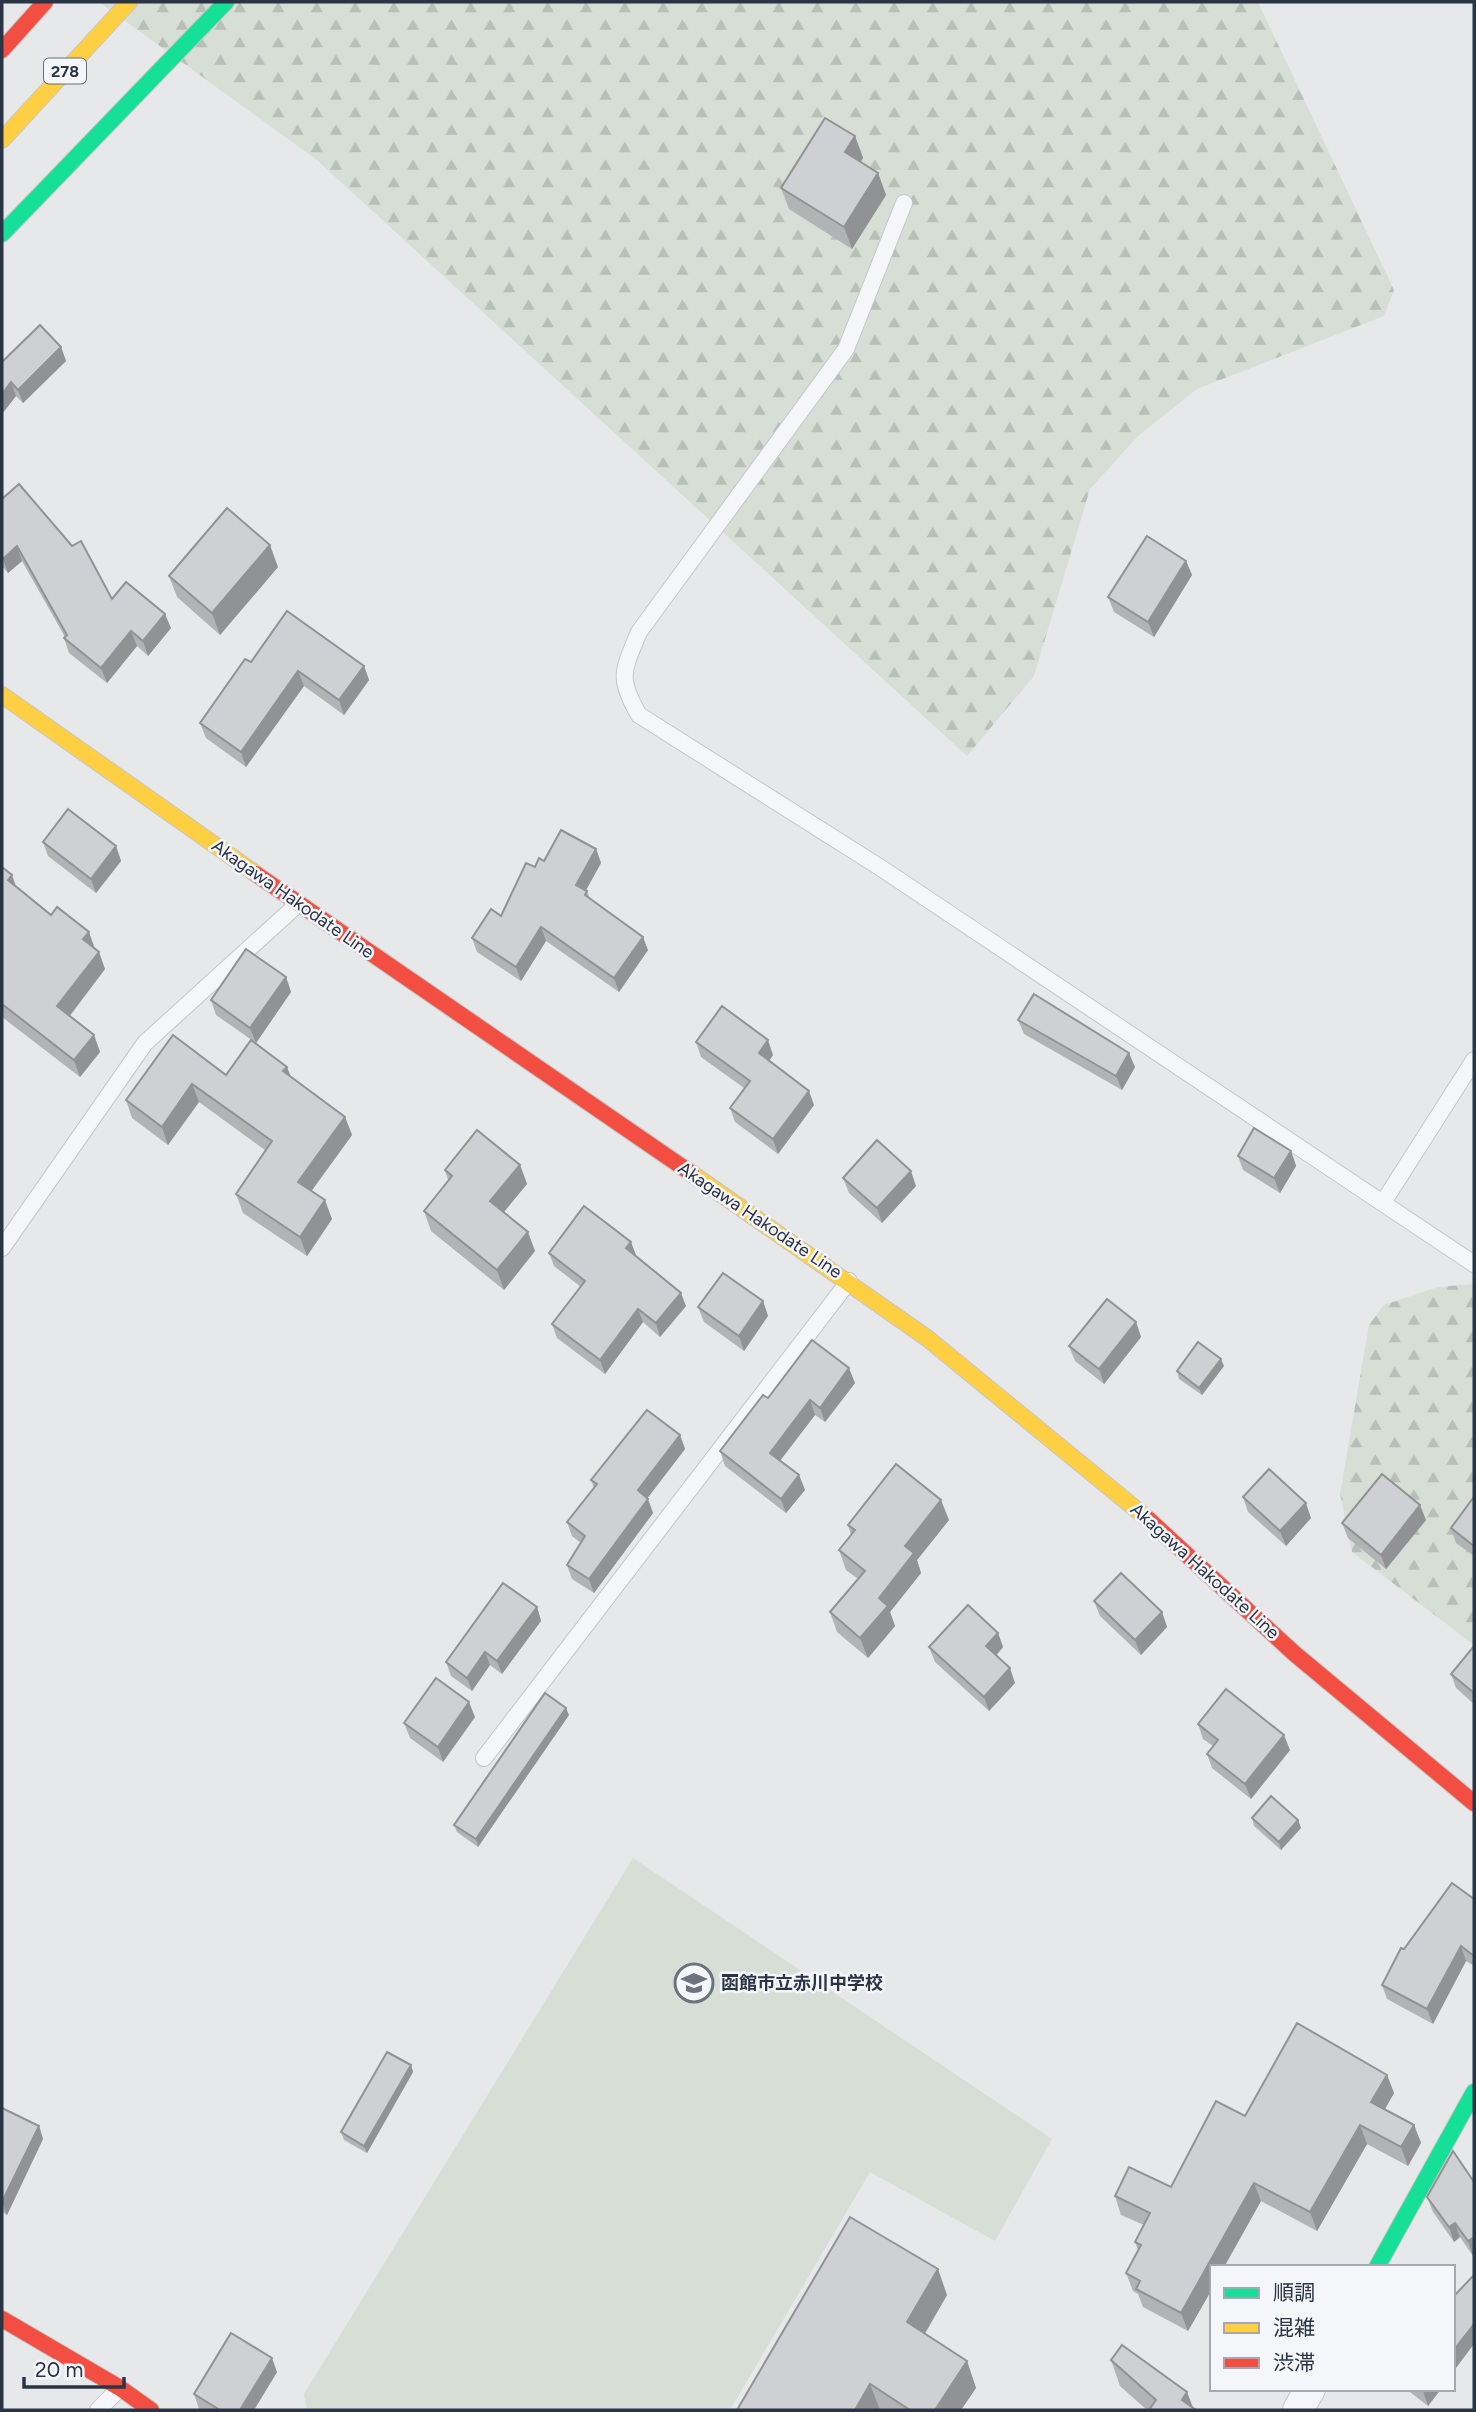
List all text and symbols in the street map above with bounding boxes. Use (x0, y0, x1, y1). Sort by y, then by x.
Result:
road number: 278 (44, 58, 86, 83)
street label: Akagawa Hakodate Line (208, 835, 378, 963)
street label: Akagawa Hakodate Line (674, 1157, 846, 1283)
street label: Akagawa Hakodate Line (1126, 1498, 1284, 1644)
school or university icon: 函館市立赤川中学校 (673, 1962, 715, 2004)
place label: 函館市立赤川中学校 (721, 1972, 883, 1994)
legend (1210, 2265, 1455, 2391)
text: 順調 (1273, 2280, 1315, 2305)
text: 混雑 (1273, 2315, 1315, 2340)
scale bar (24, 2346, 124, 2390)
text: 渋滞 (1273, 2350, 1315, 2375)
text: 20 m (35, 2357, 83, 2382)

